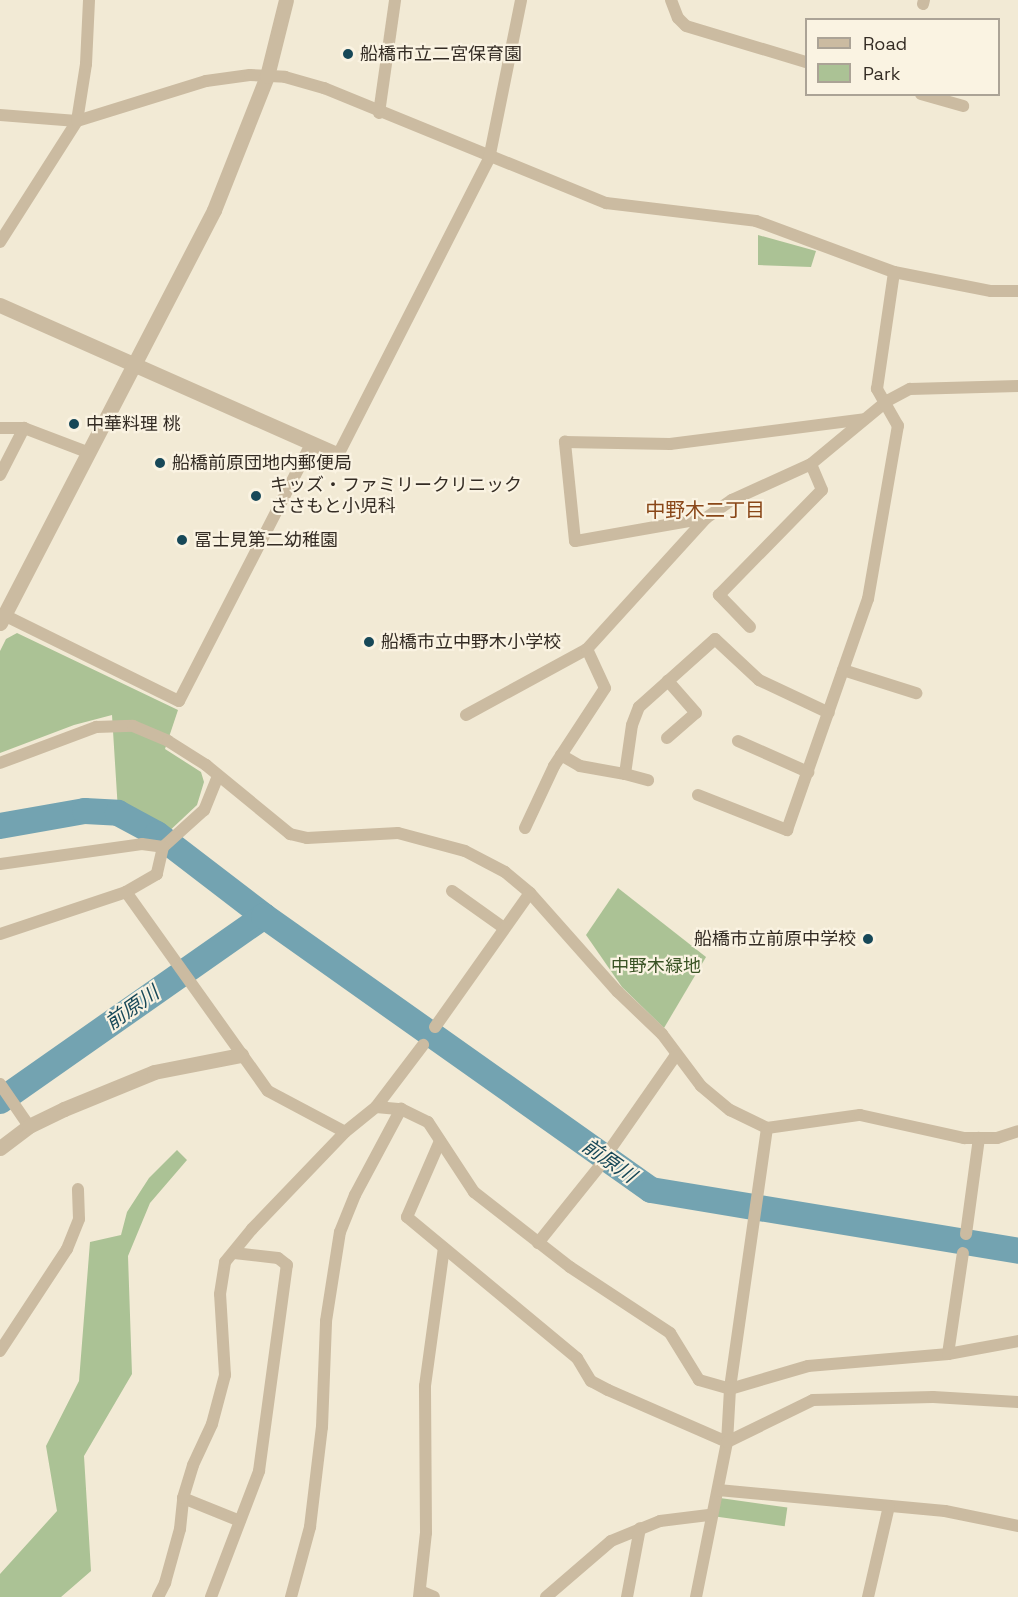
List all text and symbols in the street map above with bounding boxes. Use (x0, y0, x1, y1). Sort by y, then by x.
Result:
legend (805, 18, 1000, 96)
text: Road (863, 32, 907, 55)
place label: 船橋市立二宮保育園 (360, 43, 522, 65)
marker: 船橋市立二宮保育園 (341, 47, 355, 61)
text: Park (863, 62, 900, 85)
place label: 中華料理 桃 (86, 413, 181, 435)
marker: 中華料理 桃 (67, 417, 81, 431)
place label: 船橋前原団地内郵便局 (172, 452, 352, 474)
marker: 船橋前原団地内郵便局 (153, 456, 167, 470)
place label: キッズ・ファミリークリニック ささもと小児科 (270, 475, 522, 518)
marker: キッズ・ファミリークリニック ささもと小児科 (247, 487, 265, 505)
district label: 中野木二丁目 (645, 498, 765, 522)
place label: 冨士見第二幼稚園 (194, 529, 338, 551)
marker: 冨士見第二幼稚園 (175, 533, 189, 547)
place label: 船橋市立中野木小学校 (381, 631, 561, 653)
marker: 船橋市立中野木小学校 (362, 635, 376, 649)
place label: 船橋市立前原中学校 (694, 928, 856, 950)
marker: 船橋市立前原中学校 (861, 932, 875, 946)
park label: 中野木緑地 (611, 955, 701, 977)
water label: 前原川 (101, 981, 163, 1035)
water label: 前原川 (578, 1134, 640, 1188)

